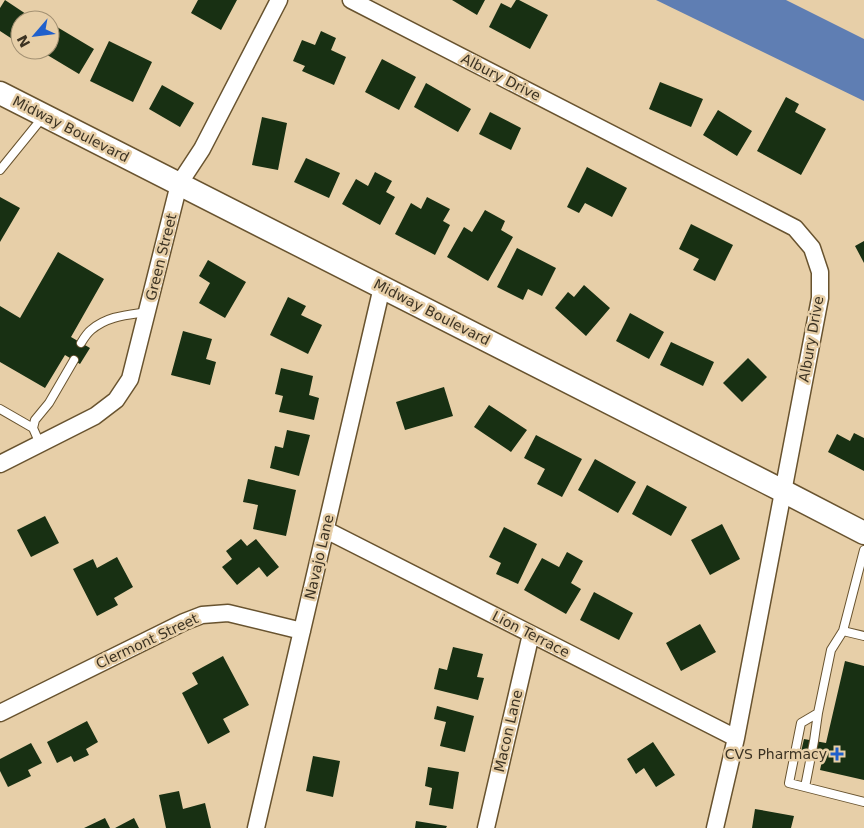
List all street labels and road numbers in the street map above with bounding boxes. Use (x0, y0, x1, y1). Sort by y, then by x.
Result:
street label: Albury Drive (459, 50, 543, 104)
street label: Midway Boulevard (10, 93, 132, 165)
street label: Green Street (142, 211, 180, 302)
street label: Midway Boulevard (371, 276, 493, 348)
street label: Albury Drive (796, 295, 826, 383)
street label: Navajo Lane (301, 513, 337, 601)
street label: Lion Terrace (490, 608, 572, 660)
street label: Clermont Street (93, 610, 201, 672)
street label: Macon Lane (491, 688, 525, 774)

